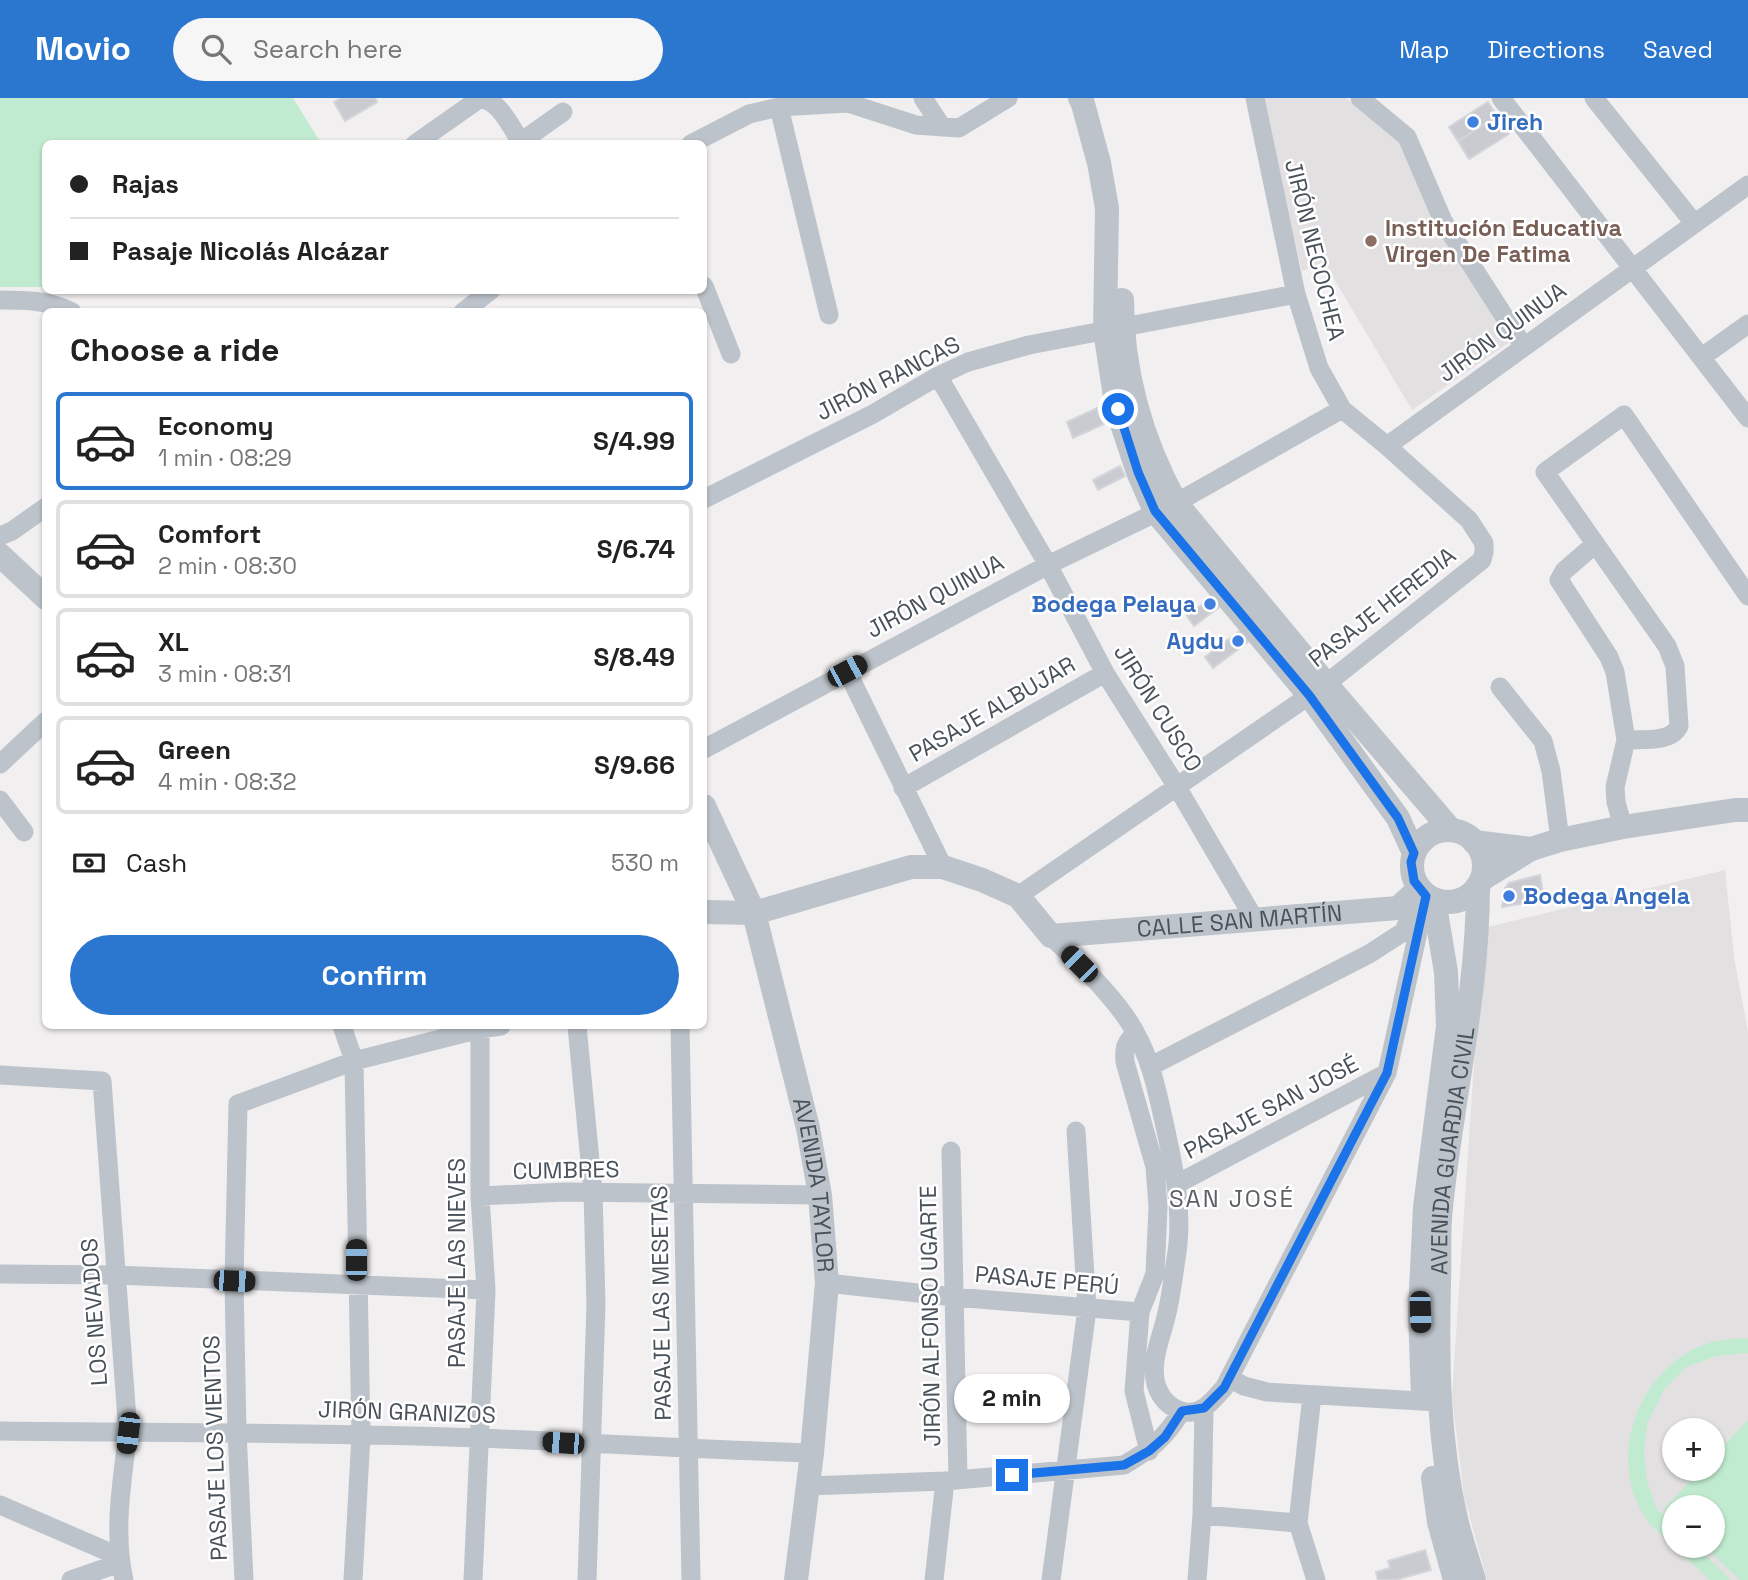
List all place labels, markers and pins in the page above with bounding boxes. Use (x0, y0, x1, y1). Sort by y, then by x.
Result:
place label: Jireh (1487, 107, 1543, 137)
marker: Jireh (1465, 114, 1481, 130)
place label: Institución Educativa Virgen De Fatima (1385, 213, 1622, 269)
marker: Institución Educativa Virgen De Fatima (1363, 233, 1379, 249)
place label: Bodega Pelaya (1031, 589, 1196, 619)
marker: Bodega Pelaya (1202, 596, 1218, 612)
place label: Aydu (1166, 626, 1224, 656)
marker: Aydu (1230, 633, 1246, 649)
place label: Bodega Angela (1523, 881, 1690, 911)
marker: Bodega Angela (1501, 888, 1517, 904)

